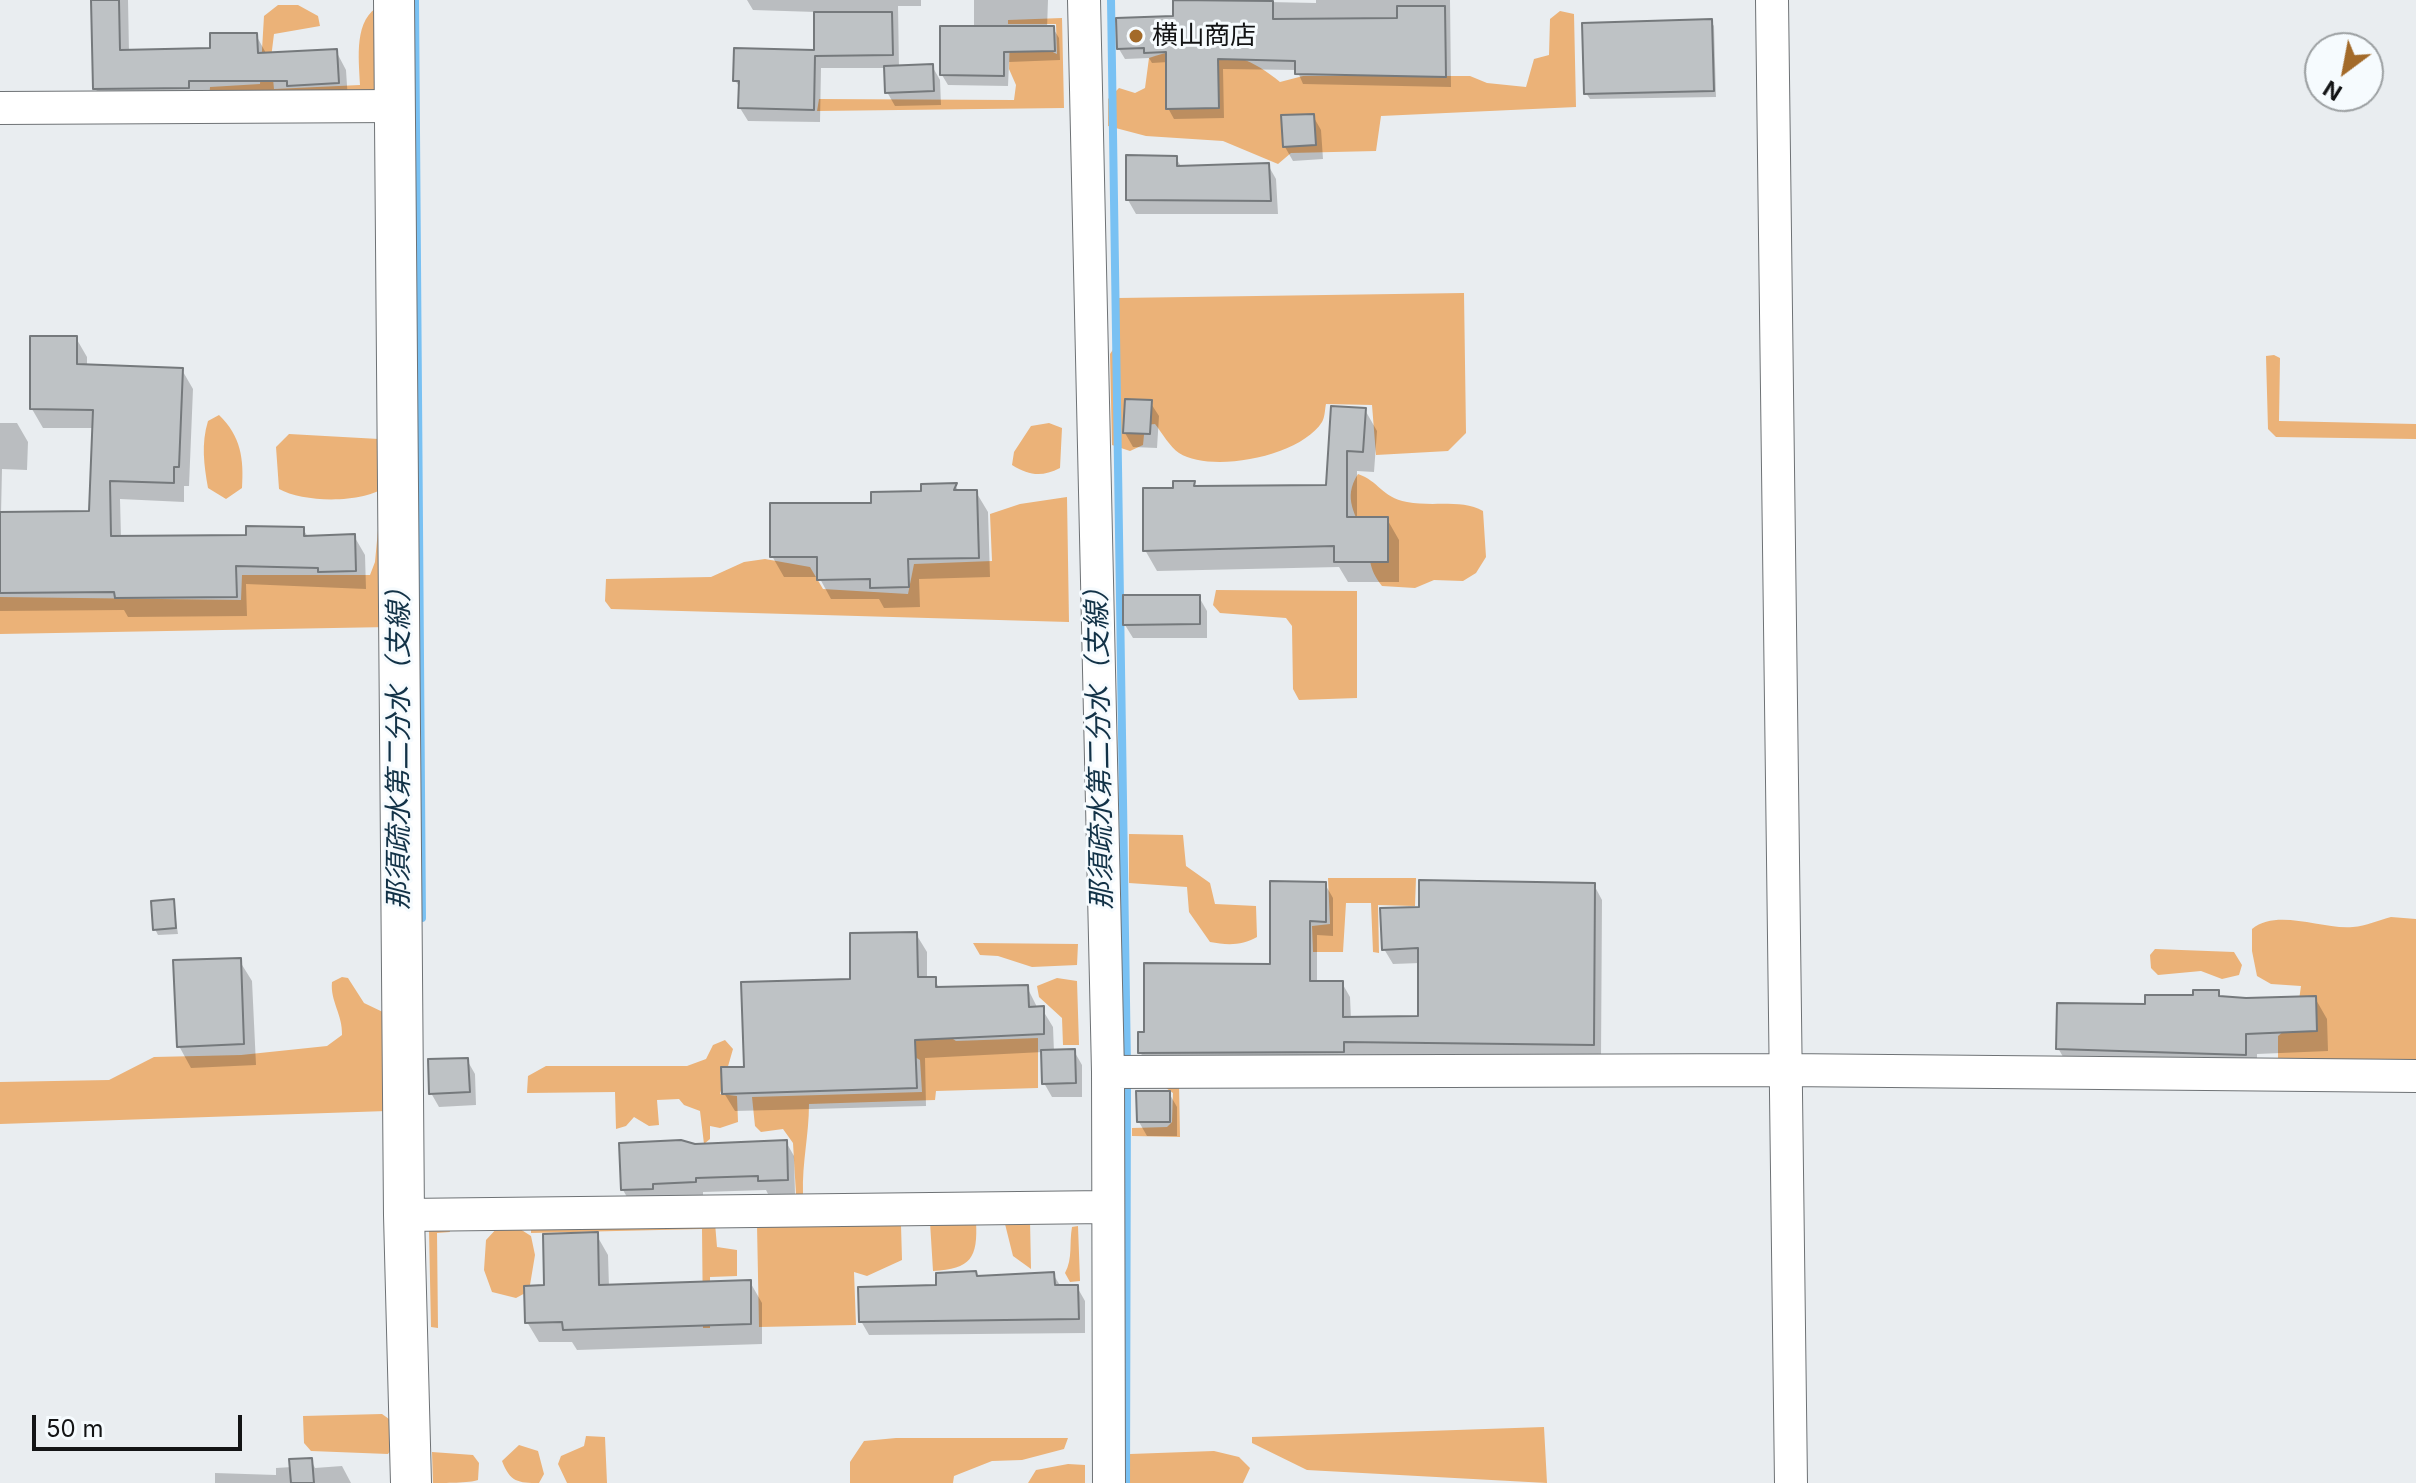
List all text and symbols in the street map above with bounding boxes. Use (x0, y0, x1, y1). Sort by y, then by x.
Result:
place label: 横山商店 (1152, 20, 1256, 52)
marker: 横山商店 (1127, 27, 1145, 45)
north arrow (2304, 32, 2384, 112)
text: N (2318, 75, 2346, 106)
water label: 那須疏水第二分水（支線） (383, 574, 417, 910)
water label: 那須疏水第二分水（支線） (1080, 574, 1120, 910)
scale bar (36, 1399, 246, 1449)
text: 50 m (46, 1414, 104, 1443)

